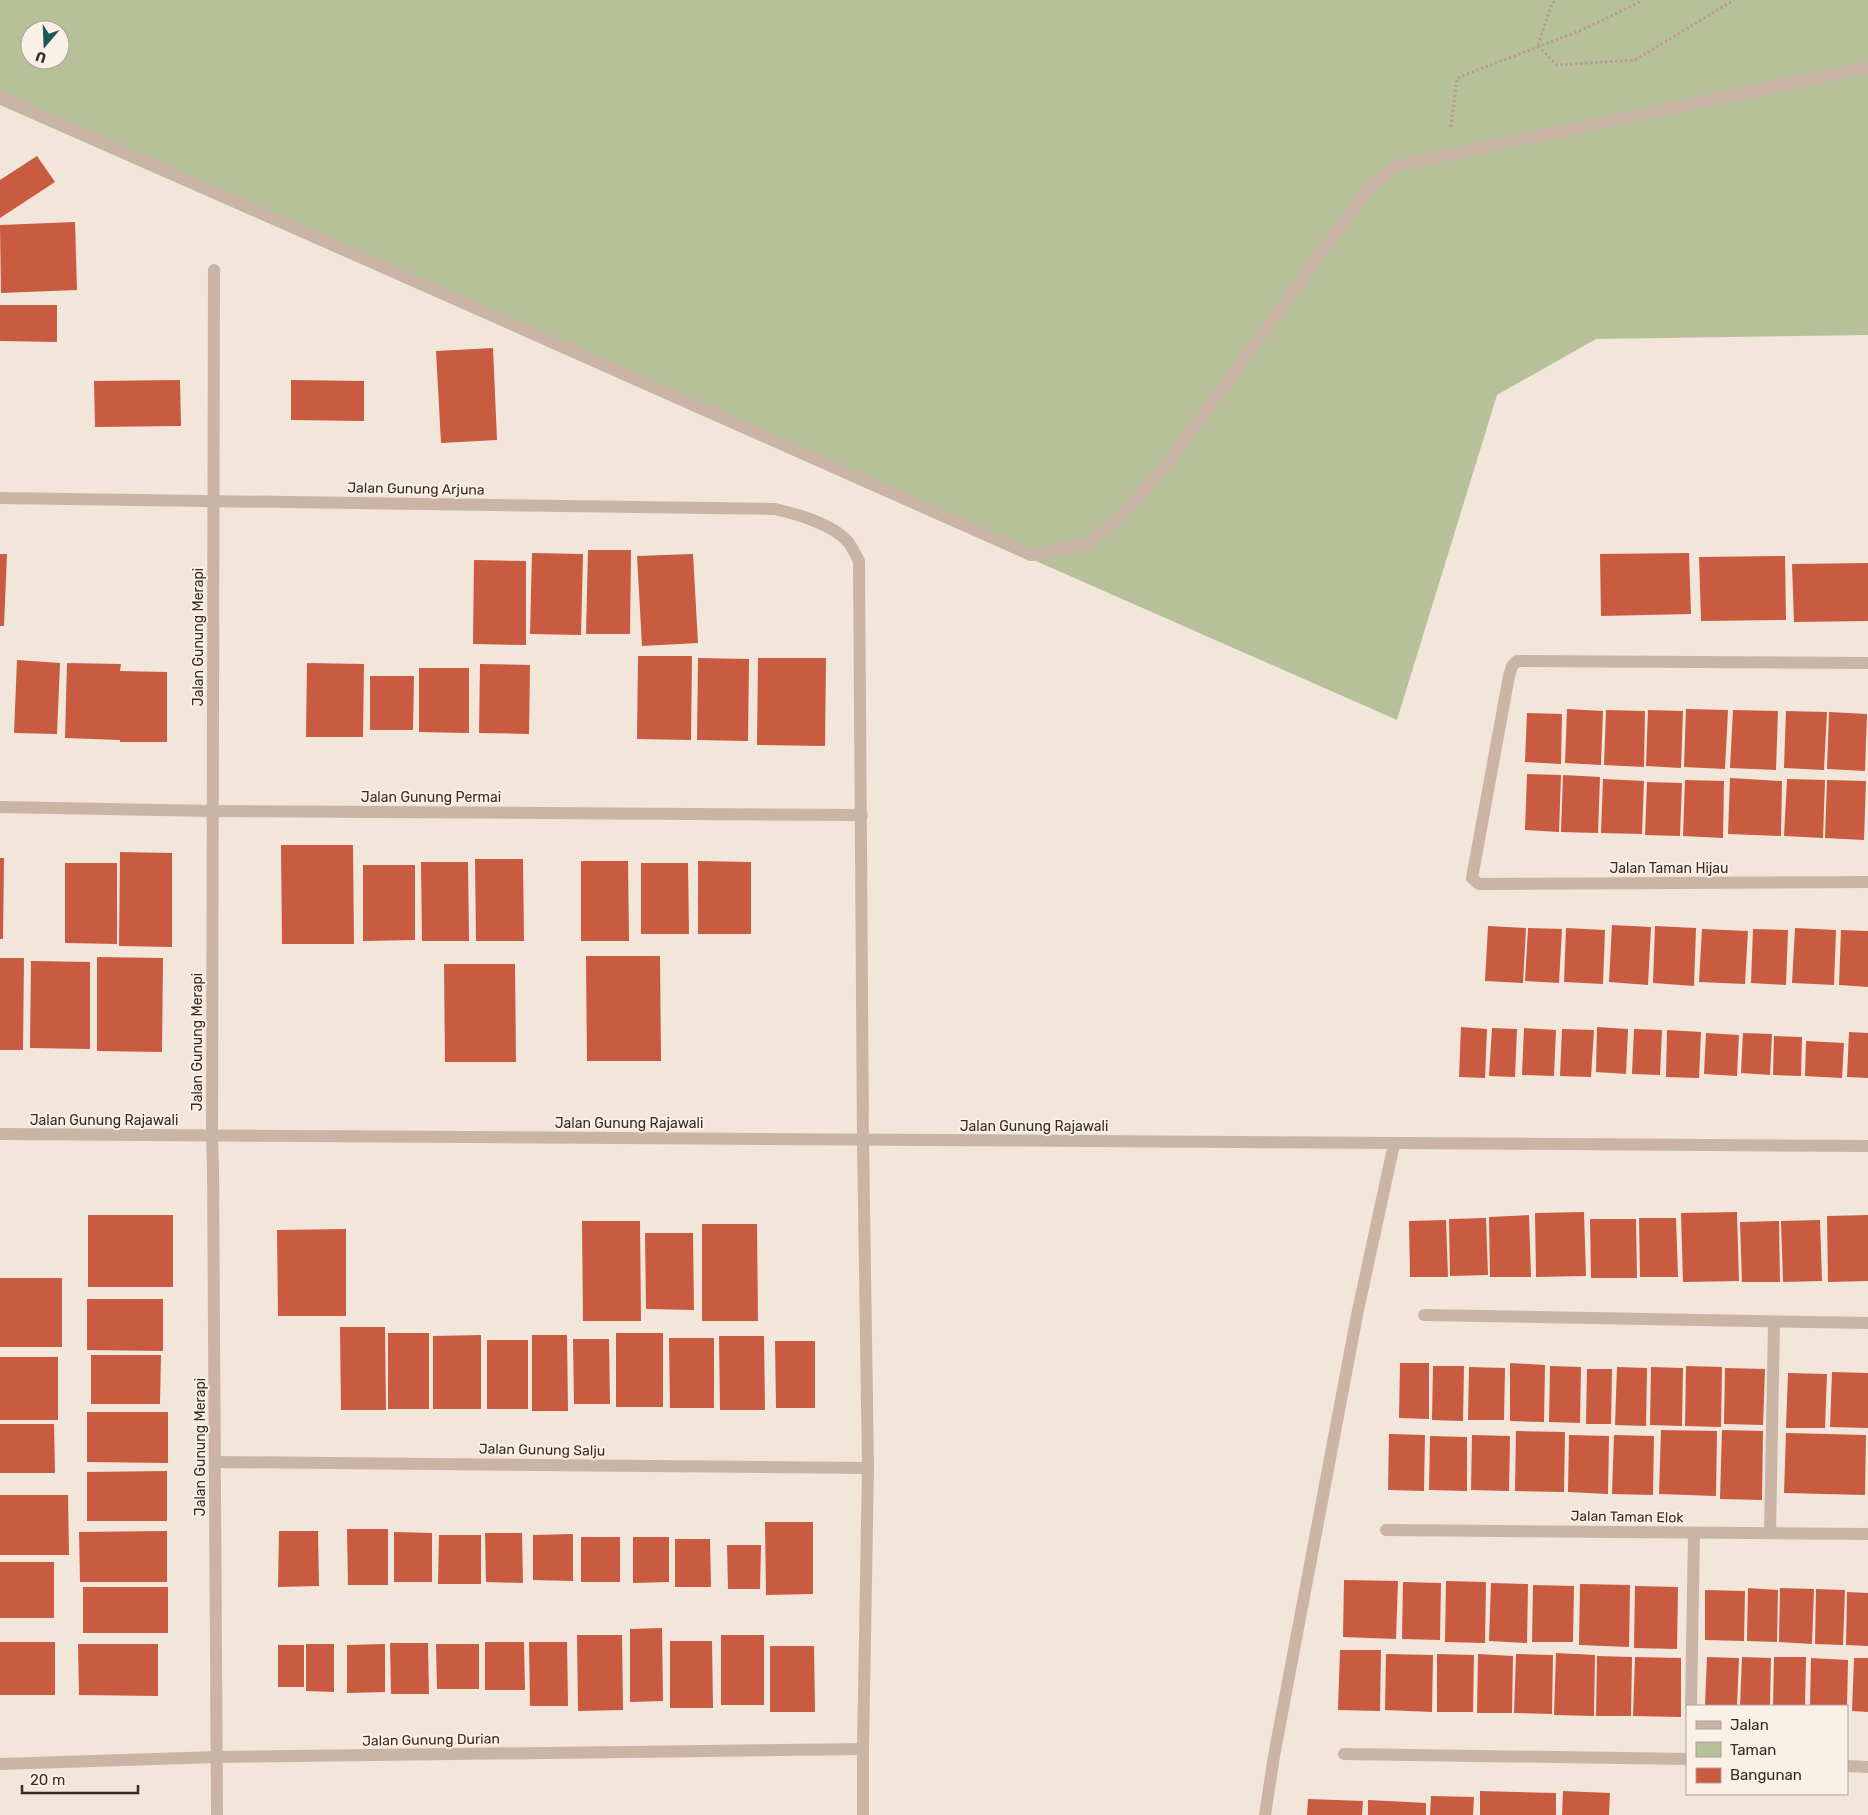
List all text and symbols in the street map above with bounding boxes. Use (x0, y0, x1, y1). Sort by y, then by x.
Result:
north arrow (20, 20, 70, 70)
text: U (33, 47, 48, 67)
street label: Jalan Gunung Arjuna (347, 479, 485, 499)
street label: Jalan Gunung Merapi (190, 568, 207, 706)
street label: Jalan Gunung Permai (361, 789, 501, 806)
street label: Jalan Taman Hijau (1610, 860, 1728, 877)
street label: Jalan Gunung Merapi (189, 973, 206, 1111)
street label: Jalan Gunung Rajawali (30, 1112, 178, 1129)
street label: Jalan Gunung Rajawali (555, 1115, 703, 1132)
street label: Jalan Gunung Rajawali (960, 1118, 1108, 1135)
street label: Jalan Gunung Merapi (192, 1378, 209, 1516)
street label: Jalan Gunung Salju (479, 1440, 605, 1460)
street label: Jalan Taman Elok (1570, 1508, 1684, 1526)
legend (1686, 1705, 1848, 1795)
text: Jalan (1730, 1716, 1769, 1734)
street label: Jalan Gunung Durian (362, 1730, 500, 1750)
text: Taman (1730, 1741, 1776, 1759)
scale bar (22, 1762, 139, 1794)
text: Bangunan (1730, 1766, 1802, 1784)
text: 20 m (30, 1771, 65, 1789)

